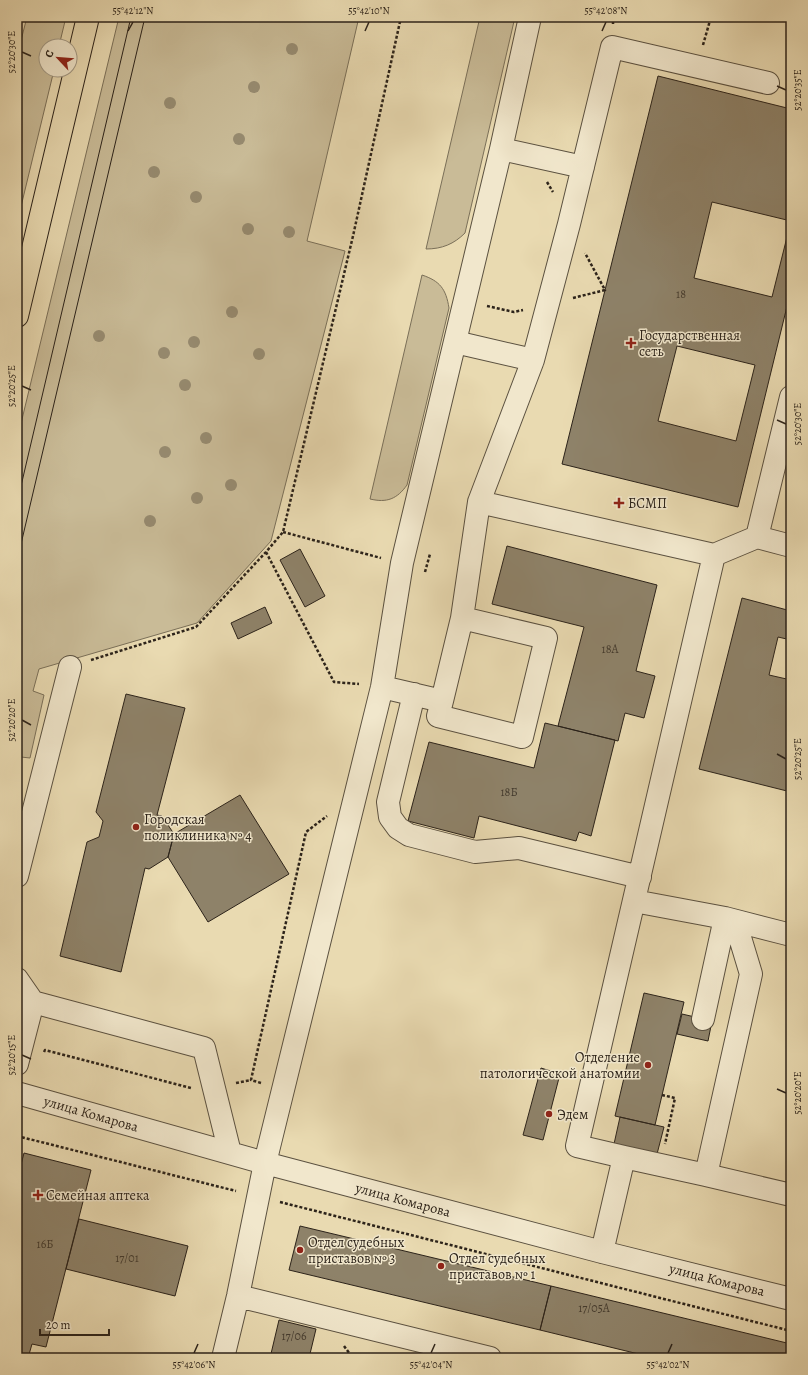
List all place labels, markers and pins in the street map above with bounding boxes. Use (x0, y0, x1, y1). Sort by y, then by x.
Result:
place label: Государственная сеть (639, 326, 740, 361)
marker: Государственная сеть (626, 338, 636, 348)
place label: БСМП (628, 494, 667, 513)
marker: БСМП (613, 497, 625, 509)
place label: Городская поликлиника № 4 (144, 810, 252, 845)
marker: Городская поликлиника № 4 (131, 822, 141, 832)
place label: Отделение патологической анатомии (480, 1048, 640, 1083)
marker: Отделение патологической анатомии (643, 1060, 653, 1070)
place label: Эдем (557, 1105, 588, 1124)
marker: Эдем (544, 1109, 554, 1119)
place label: Семейная аптека (46, 1186, 150, 1205)
marker: Семейная аптека (33, 1190, 43, 1200)
place label: Отдел судебных приставов № 3 (308, 1233, 404, 1268)
marker: Отдел судебных приставов № 3 (295, 1245, 305, 1255)
place label: Отдел судебных приставов № 1 (449, 1249, 545, 1284)
marker: Отдел судебных приставов № 1 (436, 1261, 446, 1271)

